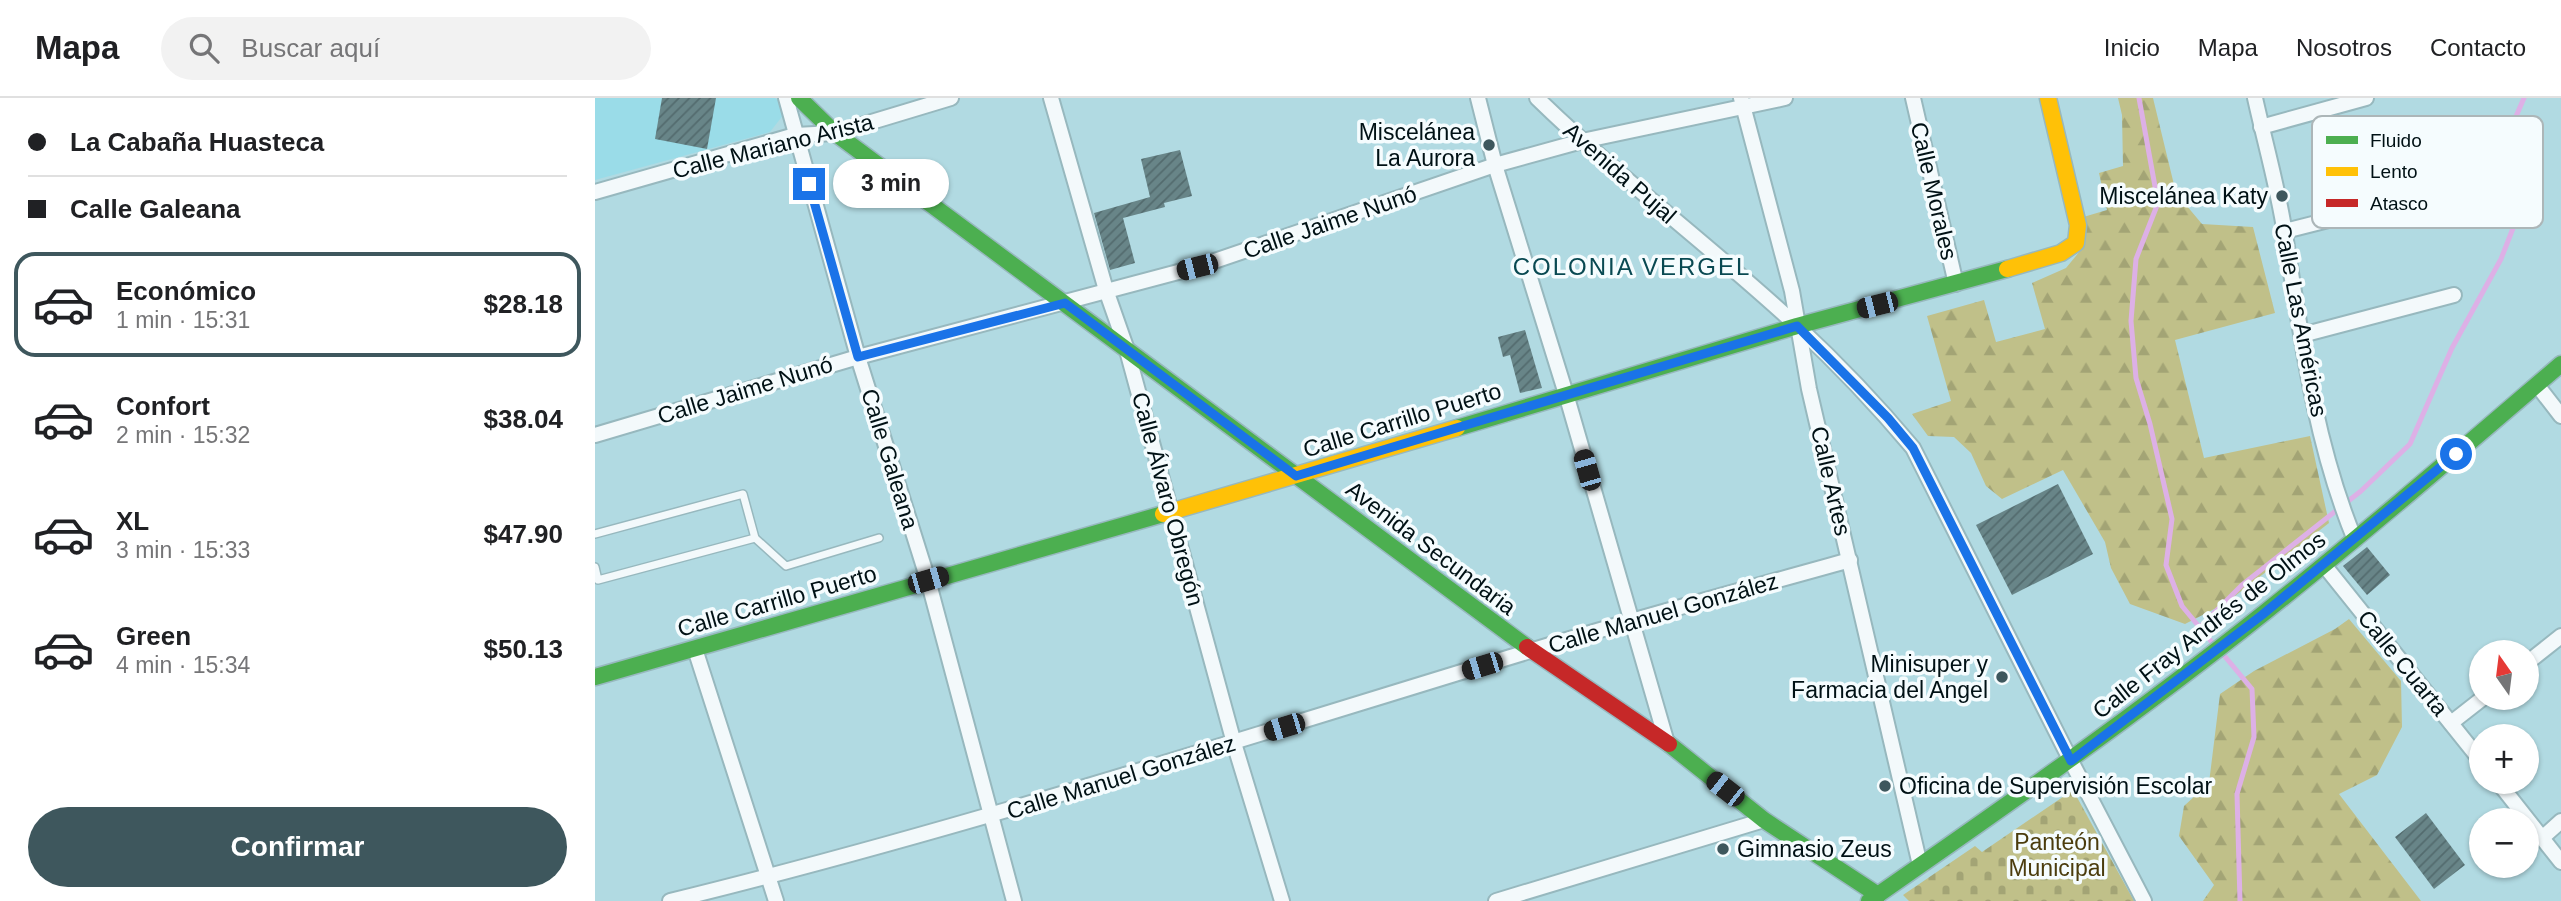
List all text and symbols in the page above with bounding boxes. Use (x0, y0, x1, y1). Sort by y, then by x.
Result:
search box (161, 17, 651, 80)
text: Mapa (35, 29, 119, 66)
icon: search (185, 29, 223, 67)
text: Buscar aquí (241, 33, 380, 63)
text: Inicio (2104, 34, 2160, 61)
text: Mapa (2198, 34, 2258, 61)
text: Nosotros (2296, 34, 2392, 61)
text: Contacto (2430, 34, 2526, 61)
street label: Calle Mariano Arista (670, 108, 876, 184)
legend (2312, 116, 2543, 228)
street label: Avenida Pujal (1559, 117, 1681, 229)
place label: Miscelánea La Aurora (1359, 119, 1475, 171)
street label: Calle Morales (1906, 120, 1962, 262)
text: La Cabaña Huasteca (70, 127, 324, 157)
text: Fluido (2370, 130, 2422, 151)
marker: Miscelánea La Aurora (1481, 137, 1497, 153)
callout: 3 min (833, 160, 949, 208)
text: Lento (2370, 161, 2418, 182)
route end (793, 168, 825, 200)
text: 3 min (861, 170, 921, 196)
street label: Calle Jaime Nunó (1240, 180, 1420, 264)
place label: Miscelánea Katy (2099, 183, 2268, 209)
marker: Miscelánea Katy (2274, 188, 2290, 204)
text: Atasco (2370, 193, 2428, 214)
text: Calle Galeana (70, 194, 241, 224)
street label: Calle Las Américas (2269, 221, 2333, 419)
car (1175, 252, 1220, 282)
district label: COLONIA VERGEL (1513, 253, 1751, 280)
icon: car (32, 273, 95, 336)
text: Económico (116, 276, 256, 306)
text: $28.18 (483, 289, 563, 319)
car (1855, 290, 1900, 320)
text: 1 min · 15:31 (116, 307, 250, 333)
street label: Calle Jaime Nunó (654, 351, 836, 429)
street label: Calle Carrillo Puerto (1300, 377, 1504, 463)
street label: Calle Galeana (856, 386, 924, 533)
icon: car (32, 388, 95, 451)
street label: Calle Álvaro Obregón (1127, 389, 1209, 609)
text: Confort (116, 391, 210, 421)
text: $38.04 (483, 404, 563, 434)
text: 2 min · 15:32 (116, 422, 250, 448)
street label: Calle Artes (1806, 424, 1856, 538)
route start (2440, 438, 2472, 470)
car (1572, 447, 1603, 493)
street label: Avenida Secundaria (1341, 476, 1521, 620)
icon: car (32, 503, 95, 566)
text: XL (116, 506, 149, 536)
text: $47.90 (483, 519, 563, 549)
street label: Calle Fray Andrés de Olmos (2088, 526, 2330, 724)
text: 3 min · 15:33 (116, 537, 250, 563)
street label: Calle Carrillo Puerto (674, 560, 880, 642)
car (905, 564, 952, 596)
street label: Calle Manuel González (1545, 568, 1781, 658)
street label: Calle Cuarta (2353, 605, 2453, 721)
icon: car (32, 618, 95, 681)
text: Green (116, 621, 191, 651)
text: $50.13 (483, 634, 563, 664)
north arrow (2469, 640, 2539, 710)
map controls (2469, 640, 2539, 878)
car (1459, 650, 1506, 682)
place label: Minisuper y Farmacia del Angel (1791, 651, 1988, 703)
text: 4 min · 15:34 (116, 652, 250, 678)
marker: Minisuper y Farmacia del Angel (1994, 669, 2010, 685)
car (1261, 711, 1308, 743)
button: + (2469, 724, 2539, 794)
street label: Calle Manuel González (1003, 730, 1239, 824)
car (1702, 768, 1749, 810)
place label: Oficina de Supervisión Escolar (1899, 773, 2213, 799)
marker: Oficina de Supervisión Escolar (1877, 778, 1893, 794)
button: Confirmar (28, 807, 567, 887)
button: − (2469, 808, 2539, 878)
park label: Panteón Municipal (2008, 829, 2106, 881)
place label: Gimnasio Zeus (1737, 836, 1892, 862)
marker: Gimnasio Zeus (1715, 841, 1731, 857)

